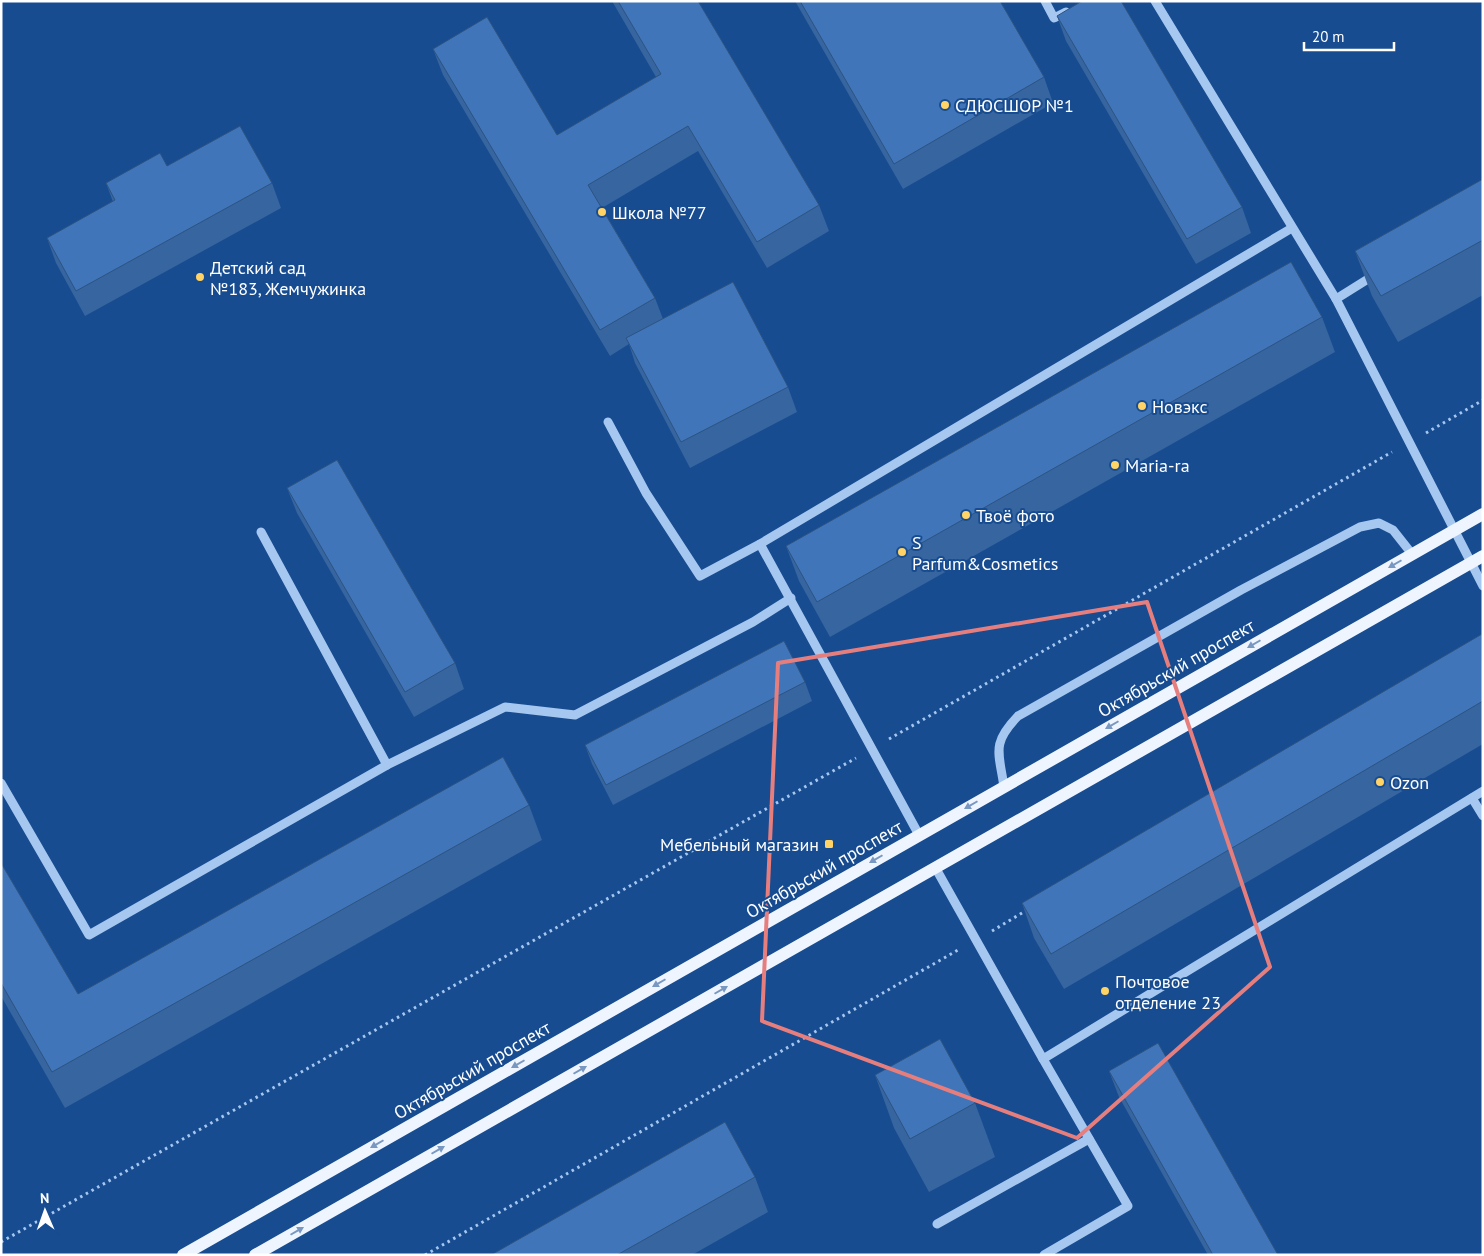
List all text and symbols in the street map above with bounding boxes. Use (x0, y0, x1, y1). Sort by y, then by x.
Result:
scale bar (1304, 20, 1394, 52)
text: 20 m (1312, 27, 1345, 46)
place label: СДЮСШОР №1 (955, 94, 1074, 117)
marker: СДЮСШОР №1 (939, 99, 951, 111)
place label: Школа №77 (612, 201, 707, 224)
marker: Школа №77 (596, 206, 608, 218)
place label: Детский сад №183, Жемчужинка (210, 256, 366, 300)
marker: Детский сад №183, Жемчужинка (194, 271, 206, 283)
place label: Новэкс (1152, 395, 1208, 418)
marker: Новэкс (1136, 400, 1148, 412)
place label: Maria-ra (1125, 454, 1190, 477)
marker: Maria-ra (1109, 459, 1121, 471)
place label: Твоё фото (976, 504, 1055, 527)
marker: Твоё фото (960, 509, 972, 521)
place label: S Parfum&Cosmetics (912, 531, 1058, 575)
marker: S Parfum&Cosmetics (896, 546, 908, 558)
one-way arrow (1388, 559, 1401, 568)
street label: Октябрьский проспект (1094, 613, 1259, 722)
one-way arrow (1247, 640, 1260, 649)
one-way arrow (1106, 720, 1119, 729)
place label: Ozon (1390, 771, 1429, 794)
marker: Ozon (1374, 776, 1386, 788)
one-way arrow (964, 801, 979, 809)
street label: Октябрьский проспект (742, 814, 907, 923)
place label: Мебельный магазин (660, 833, 819, 856)
marker: Мебельный магазин (823, 838, 835, 850)
one-way arrow (869, 855, 884, 863)
place label: Почтовое отделение 23 (1115, 970, 1221, 1014)
one-way arrow (652, 979, 667, 987)
one-way arrow (714, 985, 727, 994)
marker: Почтовое отделение 23 (1099, 985, 1111, 997)
street label: Октябрьский проспект (390, 1015, 555, 1124)
one-way arrow (512, 1059, 525, 1068)
one-way arrow (572, 1066, 587, 1074)
one-way arrow (370, 1140, 384, 1148)
one-way arrow (432, 1146, 445, 1155)
north arrow (20, 1186, 70, 1236)
text: N (40, 1189, 49, 1207)
one-way arrow (291, 1226, 304, 1235)

